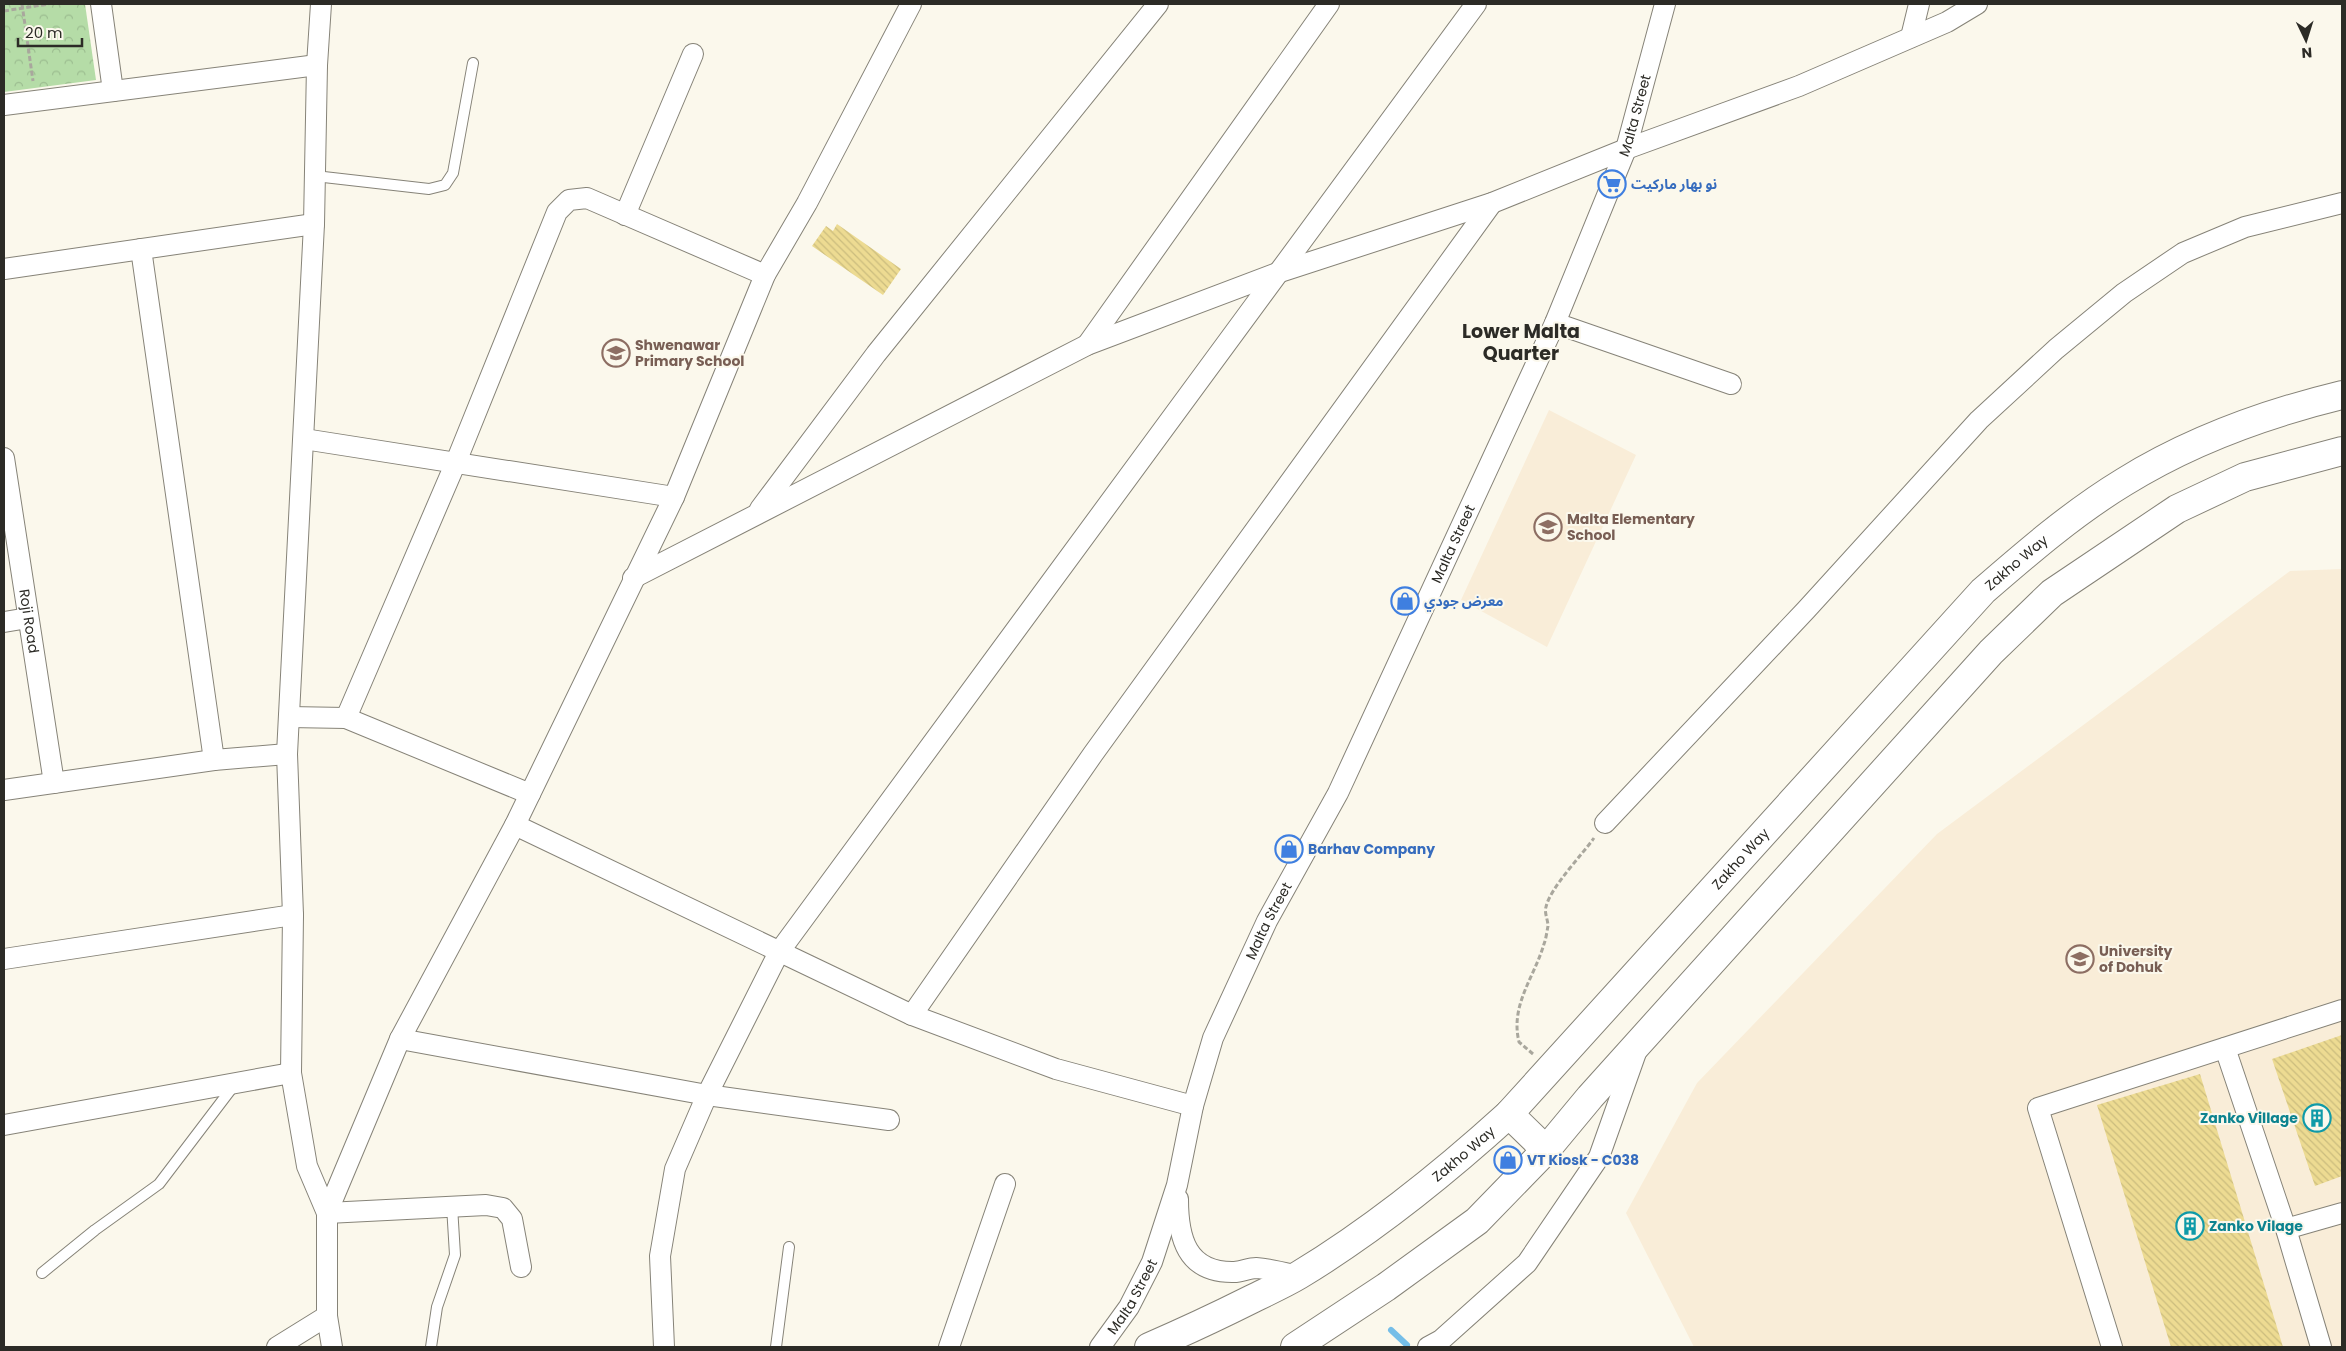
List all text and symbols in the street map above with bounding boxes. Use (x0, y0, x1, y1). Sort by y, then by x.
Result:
scale bar (18, 15, 81, 47)
north arrow (2281, 15, 2331, 65)
text: 20 m (25, 22, 63, 43)
text: N (2301, 43, 2313, 63)
street label: Malta Street (1614, 72, 1656, 160)
supermarket icon: نو بهار ماركيت (1597, 169, 1627, 199)
place label: نو بهار ماركيت (1631, 174, 1717, 194)
district label: Lower Malta Quarter (1462, 318, 1580, 367)
place label: Shwenawar Primary School (635, 335, 744, 371)
school or university icon: Shwenawar Primary School (601, 338, 631, 368)
street label: Malta Street (1426, 501, 1480, 586)
place label: Malta Elementary School (1567, 509, 1695, 545)
school or university icon: Malta Elementary School (1533, 512, 1563, 542)
street label: Zakho Way (1980, 530, 2052, 595)
shop icon: معرض جودي (1390, 586, 1420, 616)
street label: Roji Road (14, 588, 44, 655)
place label: معرض جودي (1424, 591, 1504, 612)
street label: Zakho Way (1707, 823, 1774, 894)
shop icon: Barhav Company (1274, 834, 1304, 864)
place label: Barhav Company (1308, 839, 1435, 859)
street label: Malta Street (1241, 879, 1297, 963)
place label: University of Dohuk (2099, 941, 2172, 977)
school or university icon: University of Dohuk (2065, 944, 2095, 974)
building icon: Zanko Village (2302, 1103, 2332, 1133)
place label: Zanko Village (2200, 1108, 2298, 1128)
street label: Zakho Way (1428, 1121, 1499, 1186)
shop icon: VT Kiosk - C038 (1493, 1145, 1523, 1175)
place label: VT Kiosk - C038 (1527, 1150, 1639, 1170)
building icon: Zanko Vilage (2175, 1211, 2205, 1241)
place label: Zanko Vilage (2209, 1216, 2303, 1236)
street label: Malta Street (1102, 1255, 1162, 1338)

